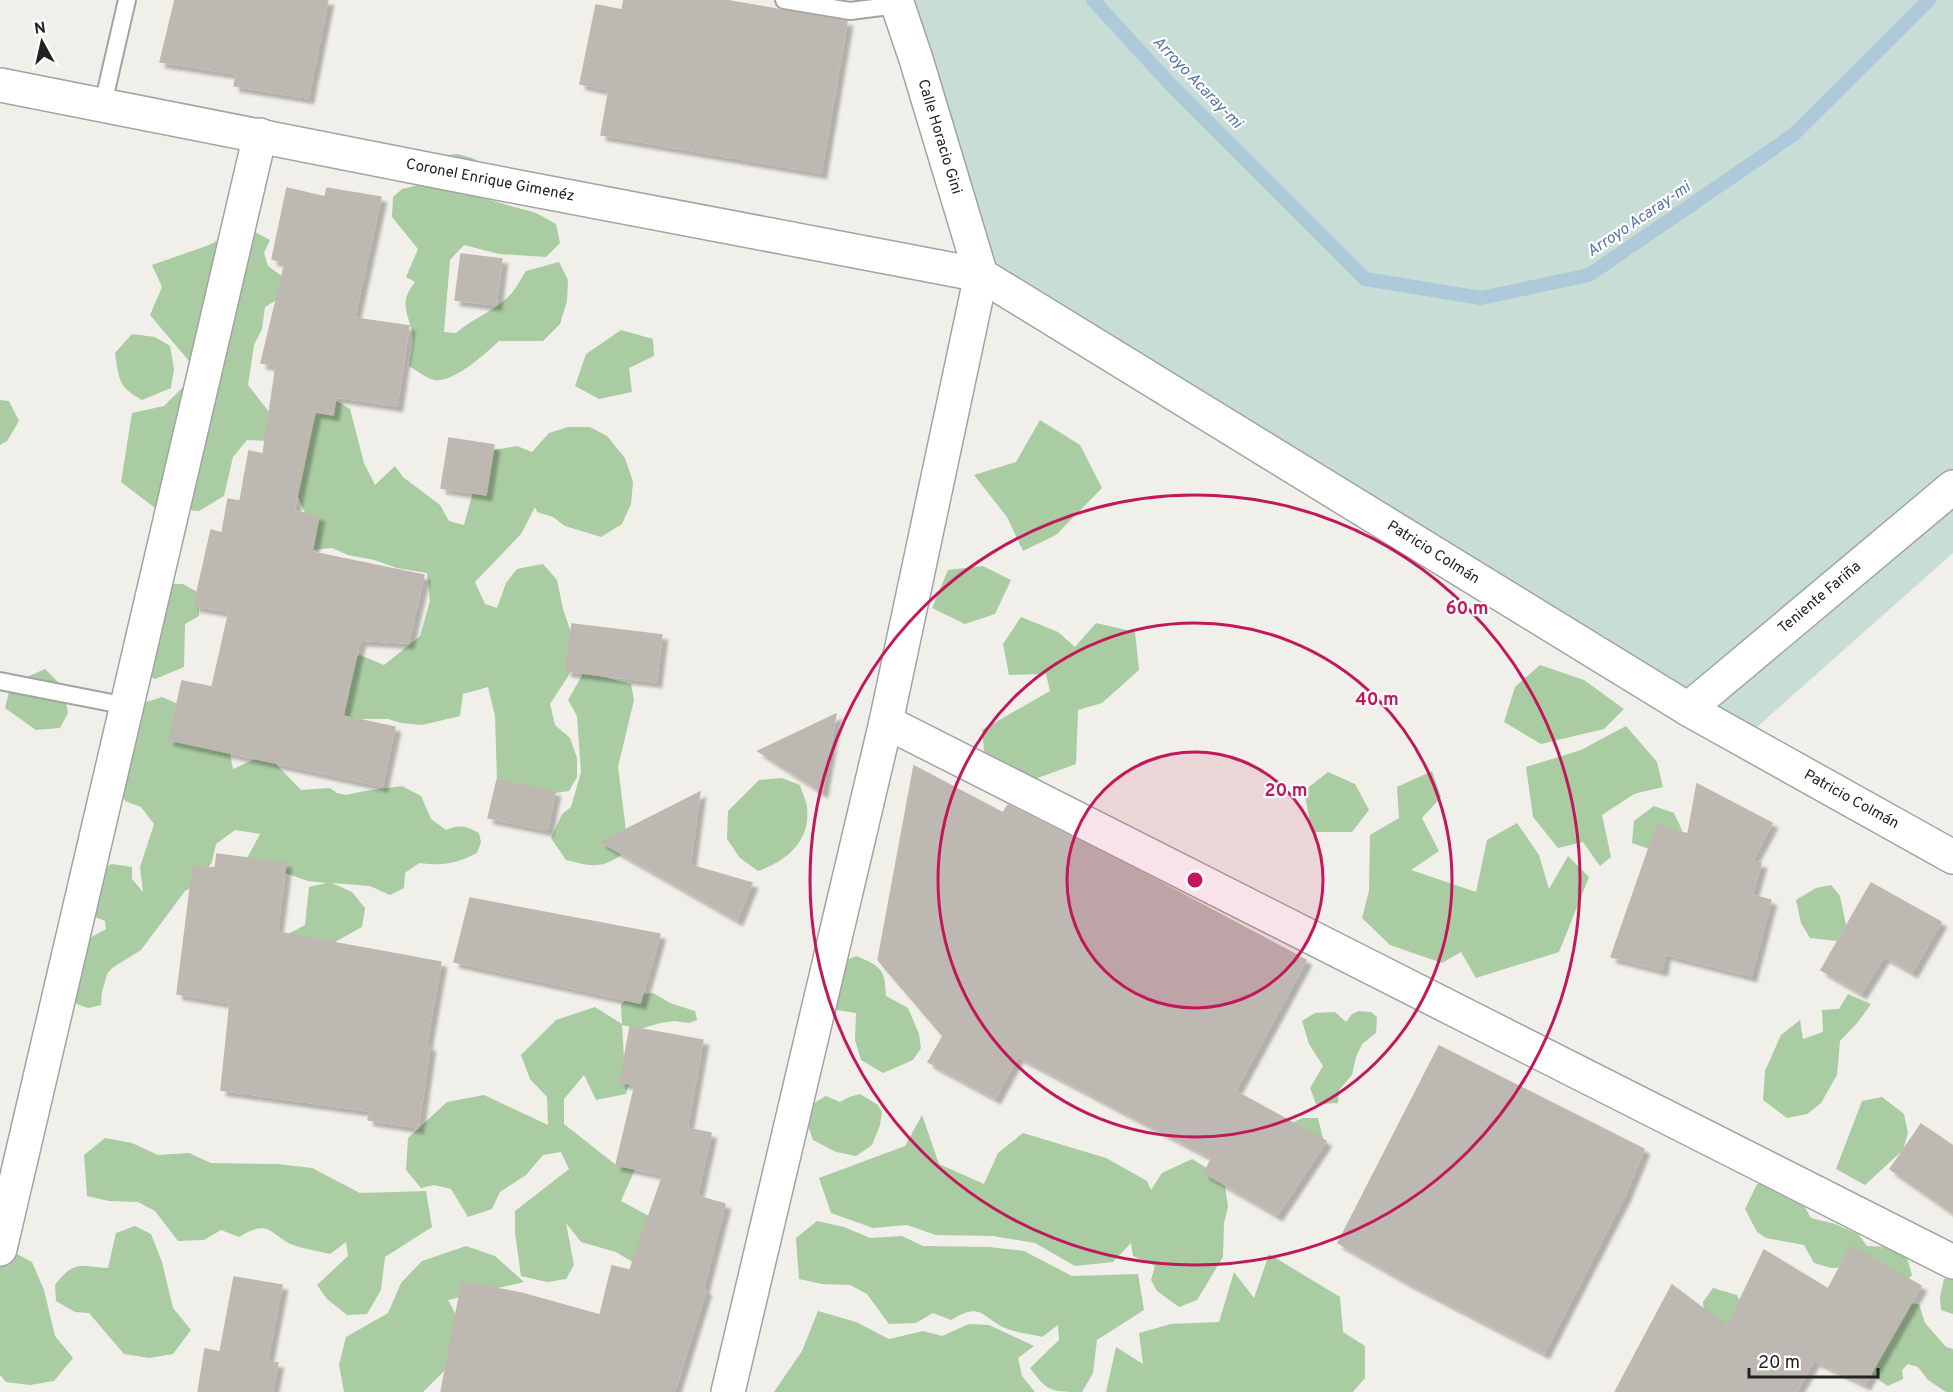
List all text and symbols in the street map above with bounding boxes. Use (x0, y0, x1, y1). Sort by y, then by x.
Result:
north arrow (12, 12, 72, 72)
text: N (33, 18, 47, 40)
water label: Arroyo Acaray-mi (1148, 33, 1247, 134)
street label: Calle Horacio Gini (913, 77, 965, 197)
street label: Coronel Enrique Gimenéz (404, 155, 576, 207)
water label: Arroyo Acaray-mi (1583, 177, 1695, 262)
street label: Patricio Colmán (1383, 517, 1483, 589)
street label: Teniente Fariña (1775, 558, 1865, 638)
text: 60 m (1445, 598, 1489, 621)
text: 40 m (1355, 689, 1399, 712)
street label: Patricio Colmán (1800, 766, 1902, 834)
text: 20 m (1264, 780, 1308, 803)
centre of rings (1185, 870, 1205, 890)
scale bar (1749, 1341, 1878, 1379)
text: 20 m (1758, 1352, 1800, 1375)

